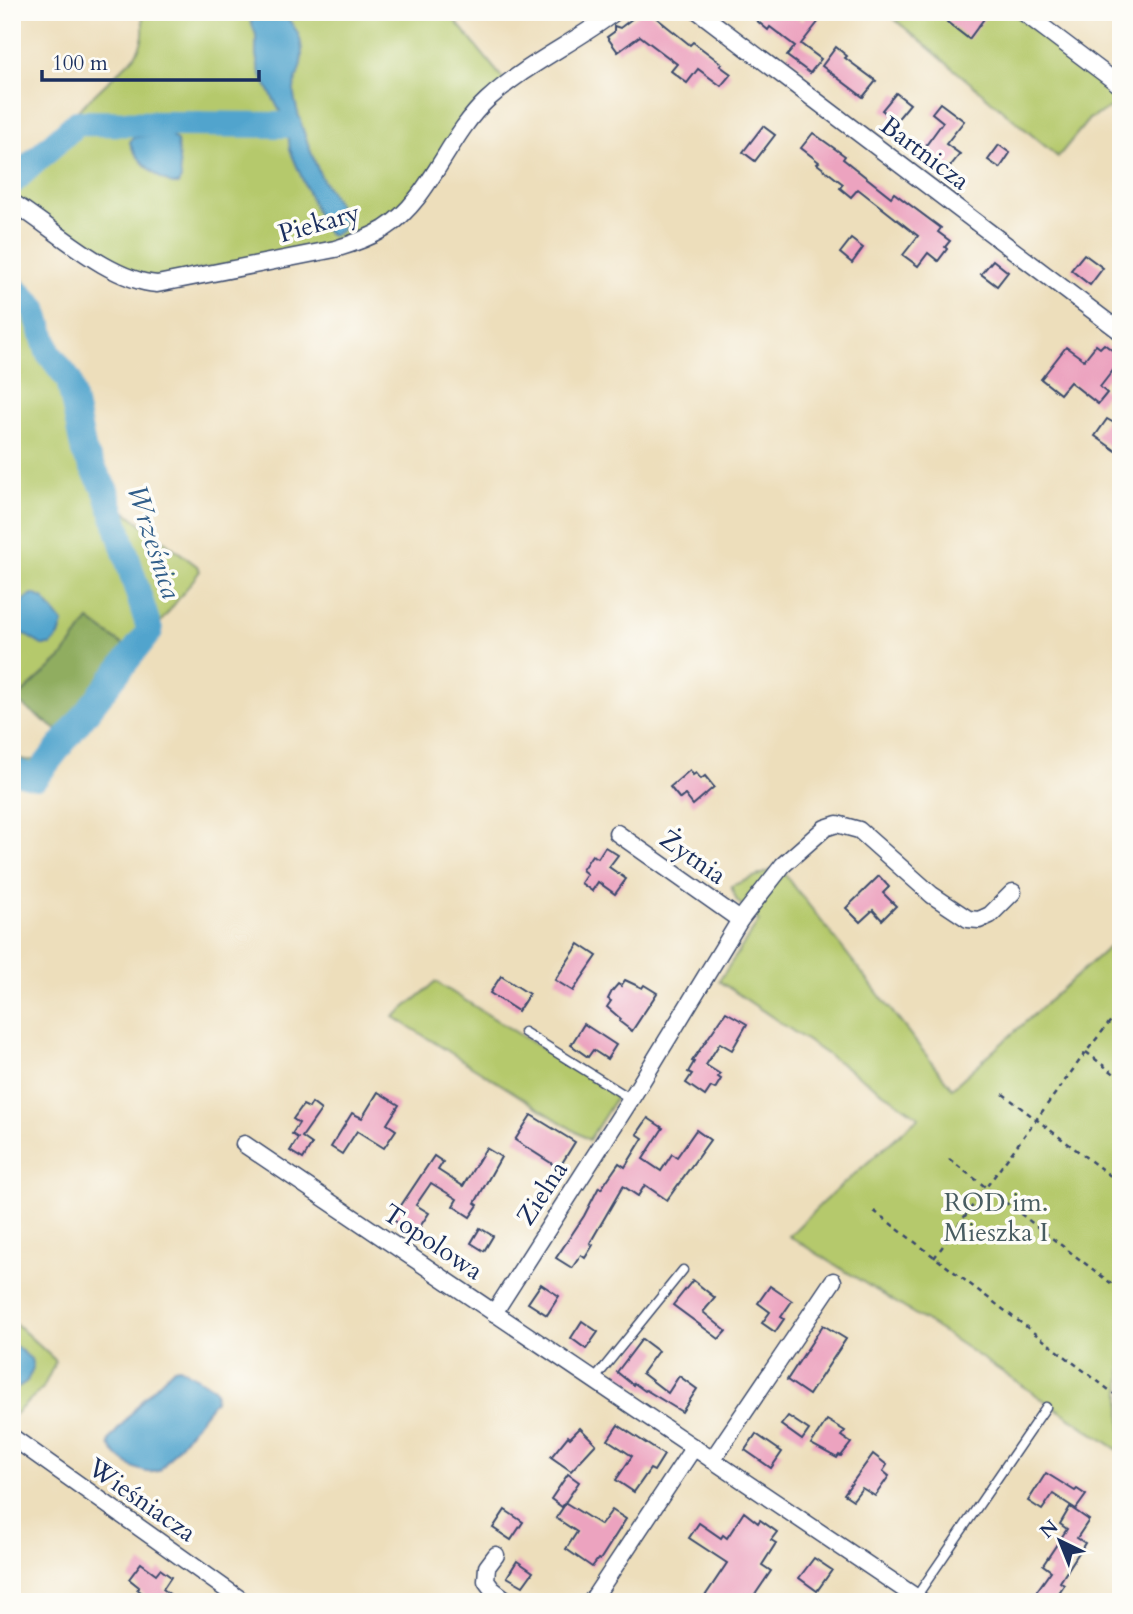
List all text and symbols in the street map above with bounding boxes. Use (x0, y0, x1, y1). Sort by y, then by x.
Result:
scale bar (42, 38, 259, 82)
text: 100 m (52, 49, 108, 78)
street label: Bartnicza (873, 108, 977, 198)
street label: Piekary (274, 195, 364, 251)
water label: Wrześnica (118, 480, 190, 604)
street label: Żytnia (653, 821, 733, 893)
street label: Zielna (508, 1154, 576, 1232)
park label: ROD im. Mieszka I (944, 1185, 1048, 1250)
street label: Topolowa (376, 1196, 490, 1288)
street label: Wieśniacza (80, 1449, 203, 1550)
north arrow (1024, 1506, 1094, 1576)
text: N (1034, 1514, 1064, 1544)

